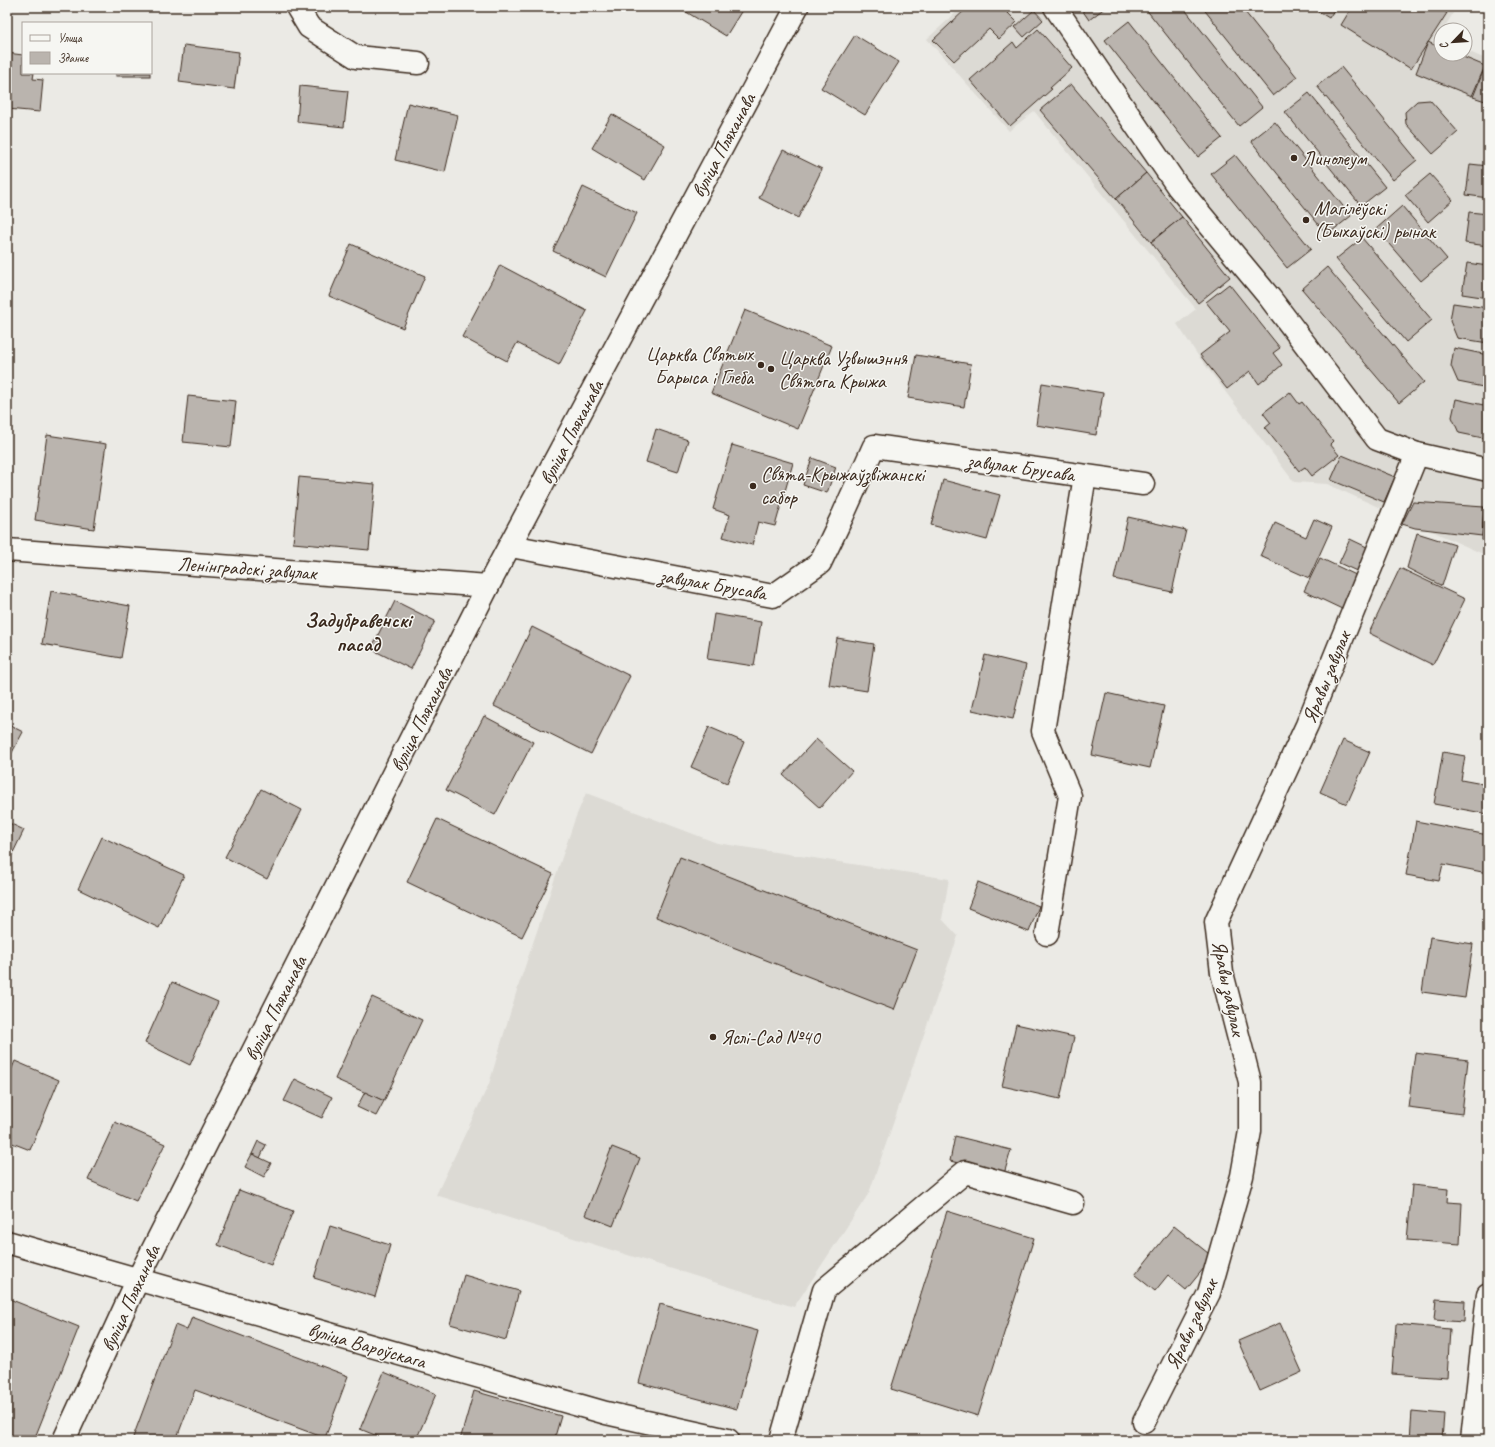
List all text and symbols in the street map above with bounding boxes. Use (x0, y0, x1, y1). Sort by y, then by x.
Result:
legend (22, 22, 152, 74)
north arrow (1433, 22, 1473, 62)
text: Улица (58, 30, 83, 46)
text: С (1436, 39, 1451, 52)
text: Здание (58, 50, 89, 66)
street label: вуліца Пляханава (686, 87, 762, 202)
place label: Линолеум (1302, 146, 1368, 171)
marker: Линолеум (1289, 153, 1299, 163)
place label: Магілёўскі (Быхаўскі) рынак (1314, 196, 1437, 244)
marker: Магілёўскі (Быхаўскі) рынак (1301, 215, 1311, 225)
place label: Царква Святых Барыса і Глеба (646, 342, 755, 390)
place label: Царква Узвышэння Святога Крыжа (779, 346, 908, 394)
marker: Царква Святых Барыса і Глеба (756, 360, 766, 370)
marker: Царква Узвышэння Святога Крыжа (766, 364, 776, 374)
street label: вуліца Пляханава (534, 374, 610, 489)
street label: завулак Брусава (963, 447, 1078, 489)
place label: Свята-Крыжаўзвіжанскі сабор (761, 462, 927, 510)
marker: Свята-Крыжаўзвіжанскі сабор (748, 481, 758, 491)
street label: Ленінградскі завулак (177, 551, 319, 587)
street label: завулак Брусава (654, 562, 770, 607)
district label: Задубравенскі пасад (305, 607, 414, 657)
street label: Яравы завулак (1297, 626, 1358, 727)
street label: вуліца Пляханава (384, 661, 459, 776)
street label: Яравы завулак (1205, 938, 1251, 1040)
street label: вуліца Пляханава (238, 950, 313, 1065)
place label: Яслі-Сад №40 (721, 1025, 822, 1050)
marker: Яслі-Сад №40 (708, 1032, 718, 1042)
street label: вуліца Пляханава (95, 1239, 167, 1355)
street label: Яравы завулак (1160, 1273, 1225, 1374)
street label: вуліца Вароўскага (305, 1317, 430, 1375)

